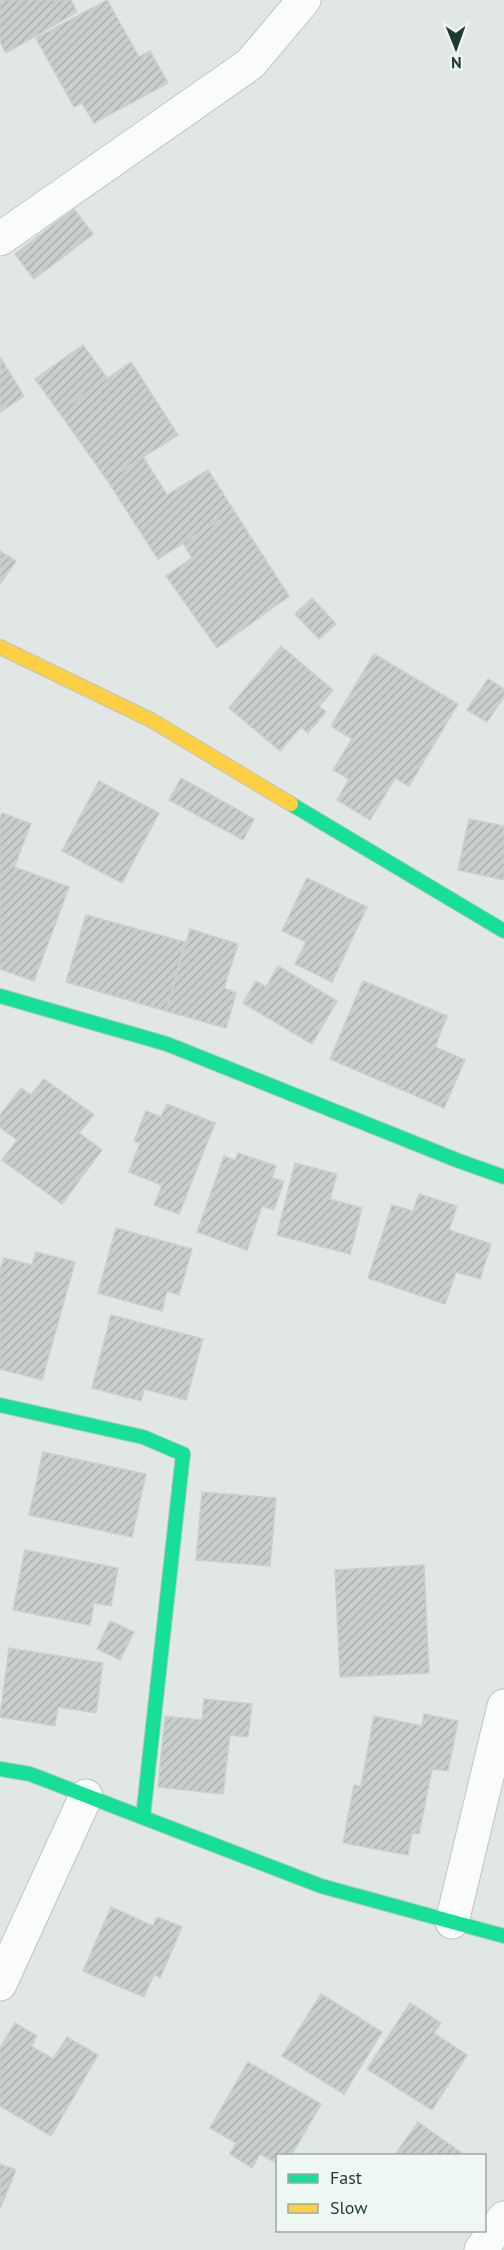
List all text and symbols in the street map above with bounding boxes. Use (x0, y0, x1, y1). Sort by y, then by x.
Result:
north arrow (426, 18, 486, 78)
text: N (451, 53, 462, 73)
legend (276, 2154, 486, 2232)
text: Fast (330, 2166, 362, 2189)
text: Slow (330, 2196, 368, 2219)

